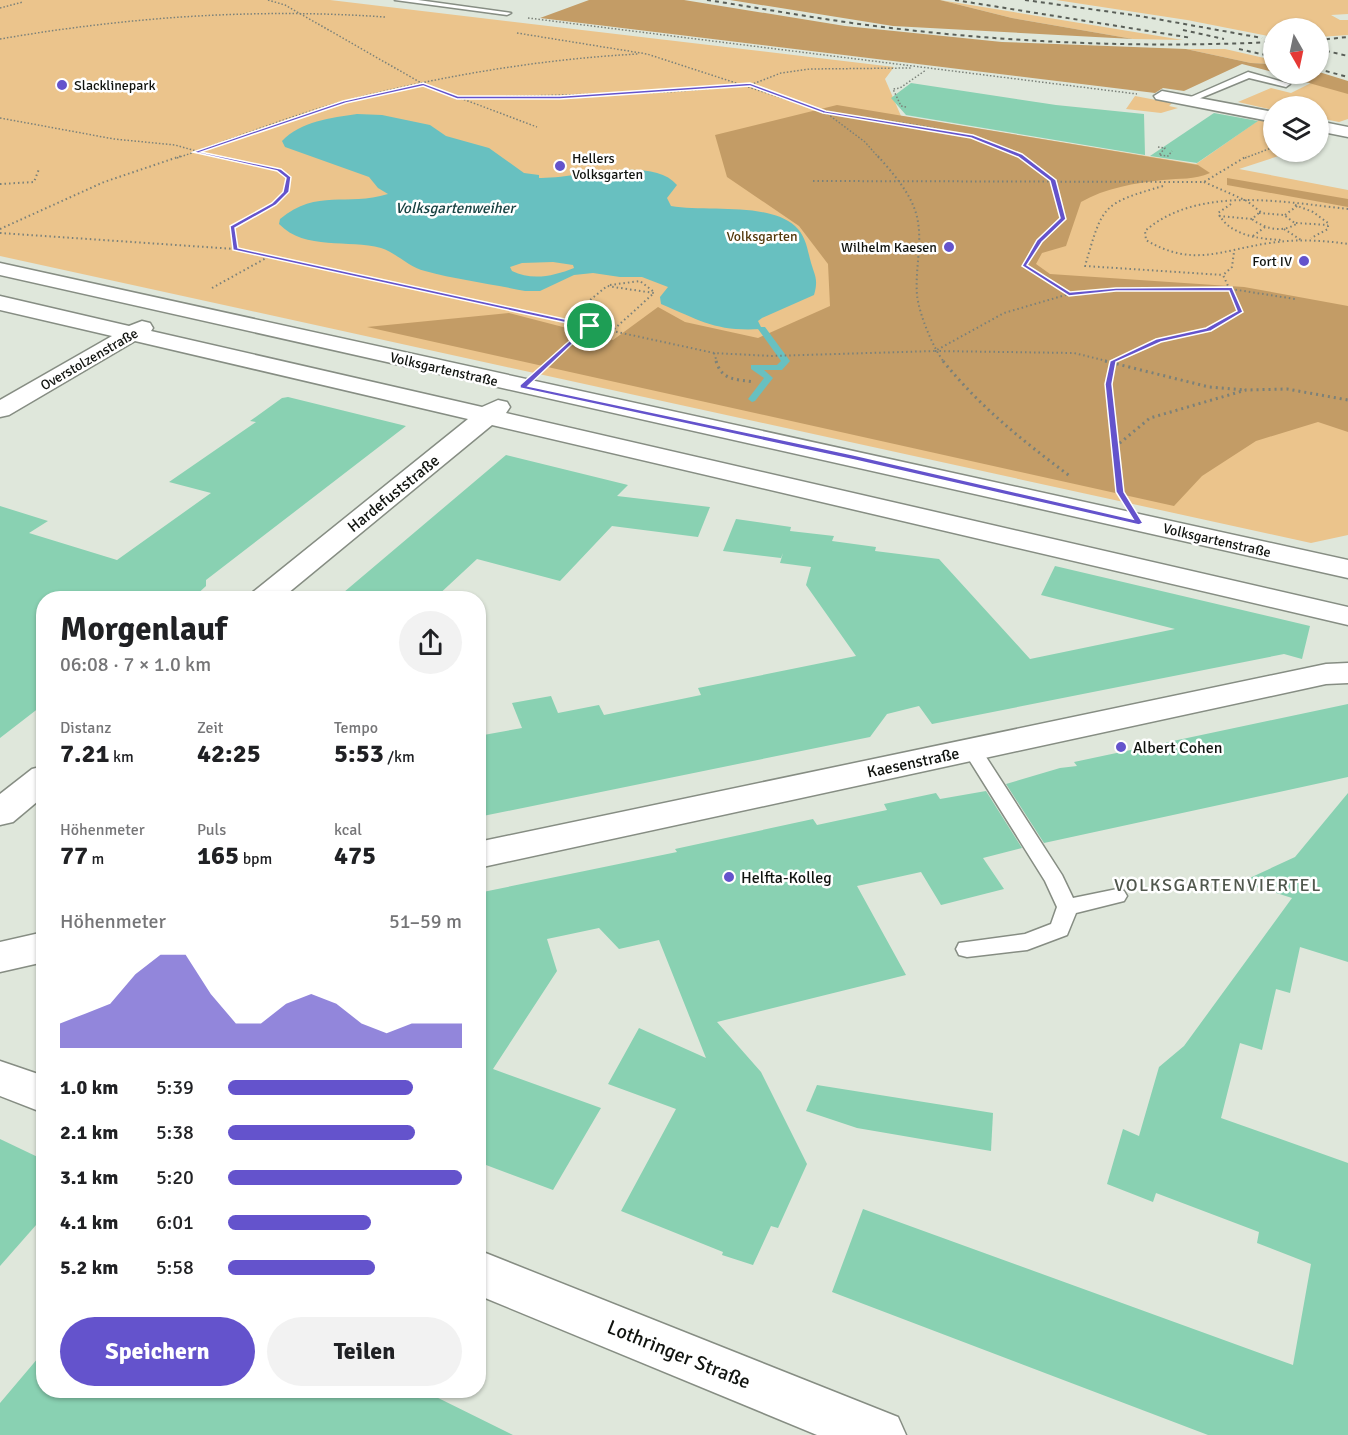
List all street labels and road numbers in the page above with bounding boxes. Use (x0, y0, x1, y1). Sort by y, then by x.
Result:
street label: Overstolzenstraße (37, 325, 141, 394)
street label: Volksgartenstraße (388, 349, 499, 390)
street label: Hardefuststraße (344, 451, 444, 537)
street label: Volksgartenstraße (1161, 520, 1272, 561)
street label: Kaesenstraße (865, 743, 961, 783)
street label: Lothringer Straße (603, 1314, 754, 1395)

